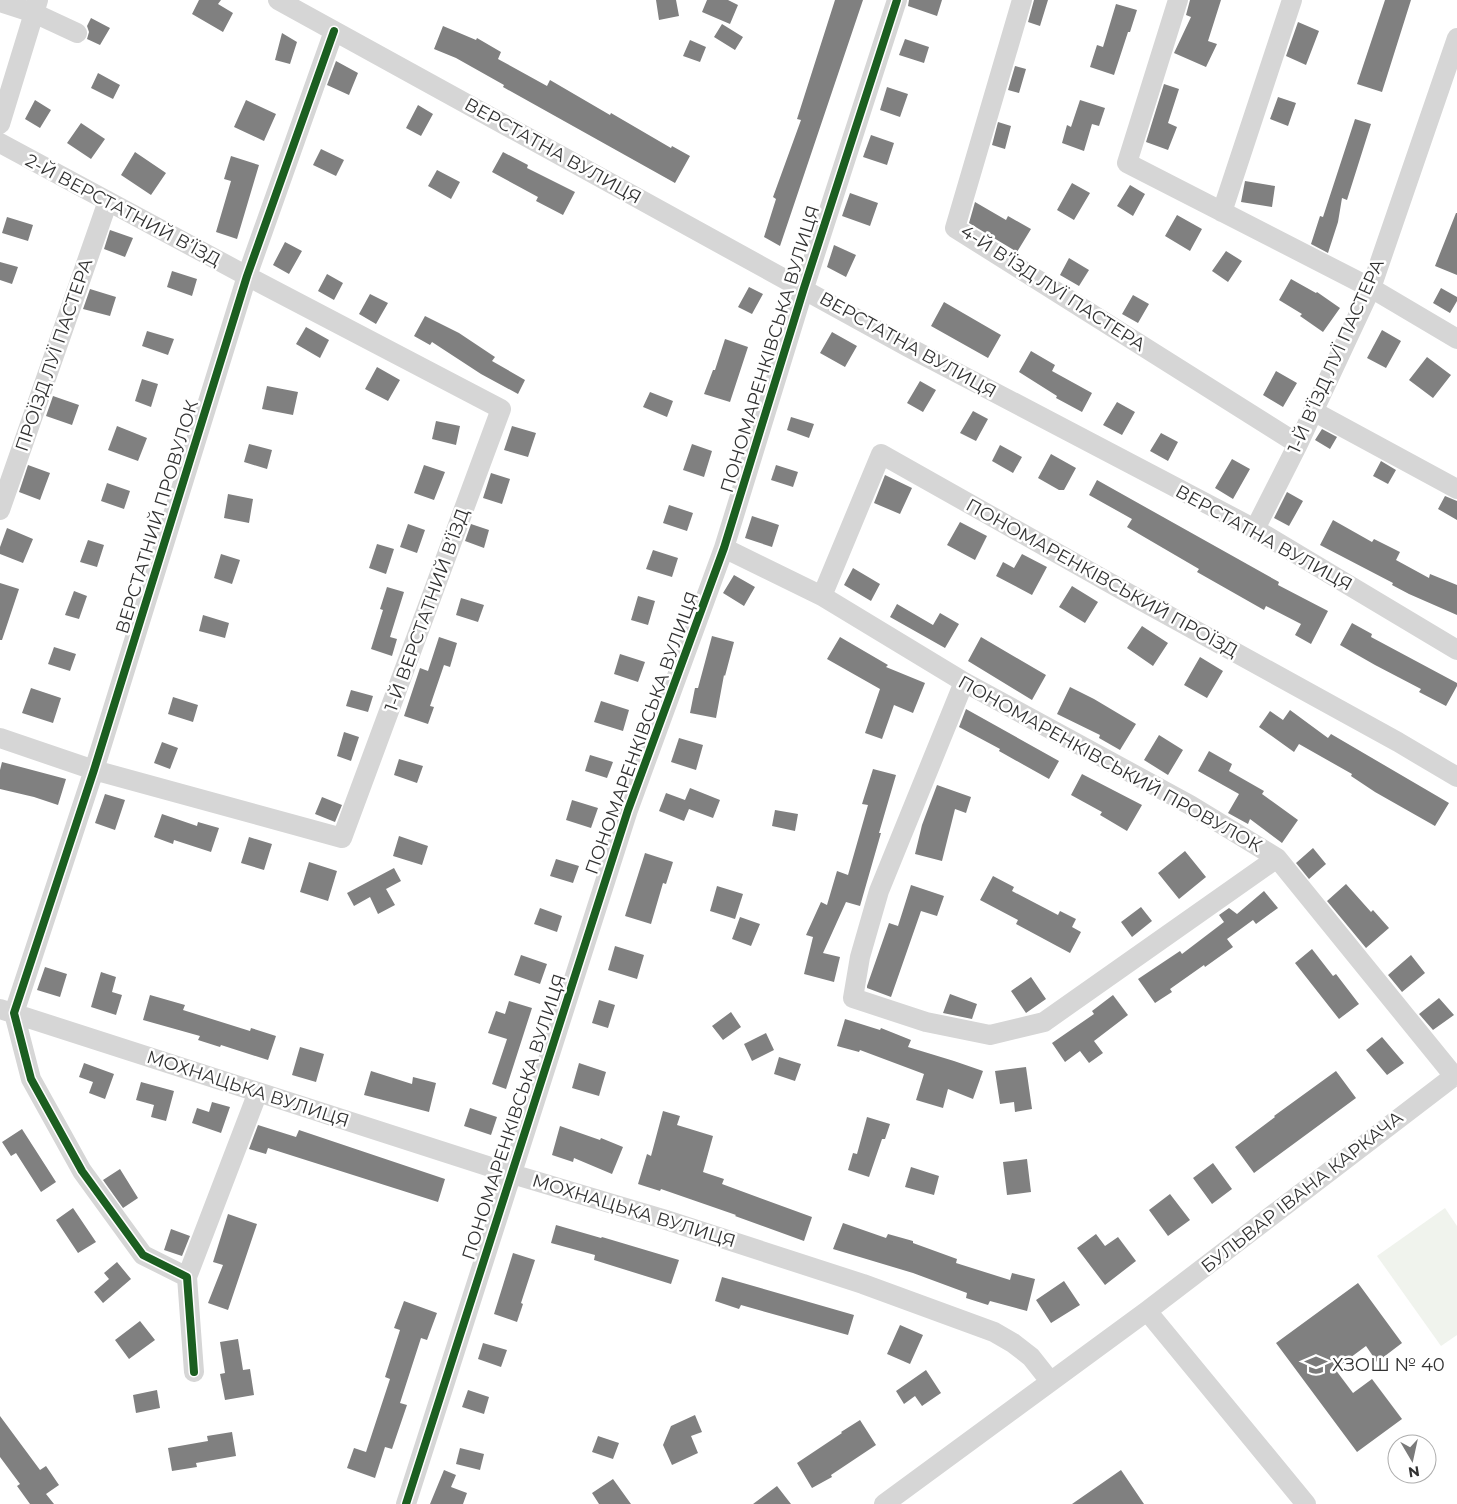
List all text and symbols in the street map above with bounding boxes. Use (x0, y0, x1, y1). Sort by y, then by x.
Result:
street label: ВЕРСТАТНА ВУЛИЦЯ (461, 93, 645, 209)
street label: 2-Й ВЕРСТАТНИЙ В’ЇЗД (22, 149, 224, 271)
street label: ПОНОМАРЕНКІВСЬКА ВУЛИЦЯ (716, 203, 824, 495)
street label: 4-Й В’ЇЗД ЛУЇ ПАСТЕРА (957, 220, 1150, 356)
street label: ПРОЇЗД ЛУЇ ПАСТЕРА (11, 255, 98, 454)
street label: 1-Й В’ЇЗД ЛУЇ ПАСТЕРА (1283, 255, 1389, 456)
street label: ВЕРСТАТНА ВУЛИЦЯ (816, 287, 1000, 403)
street label: ВЕРСТАТНИЙ ПРОВУЛОК (111, 397, 203, 637)
street label: ВЕРСТАТНА ВУЛИЦЯ (1172, 480, 1356, 596)
street label: ПОНОМАРЕНКІВСЬКИЙ ПРОЇЗД (962, 494, 1242, 662)
street label: 1-Й ВЕРСТАТНИЙ В’ЇЗД (380, 506, 474, 714)
street label: ПОНОМАРЕНКІВСЬКА ВУЛИЦЯ (580, 589, 704, 877)
street label: ПОНОМАРЕНКІВСЬКИЙ ПРОВУЛОК (954, 671, 1266, 857)
street label: ПОНОМАРЕНКІВСЬКА ВУЛИЦЯ (457, 971, 571, 1263)
street label: МОХНАЦЬКА ВУЛИЦЯ (144, 1046, 352, 1132)
street label: БУЛЬВАР ІВАНА КАРКАЧА (1197, 1106, 1408, 1278)
street label: МОХНАЦЬКА ВУЛИЦЯ (530, 1170, 738, 1252)
school or university icon: ХЗОШ № 40 (1303, 1352, 1329, 1378)
place label: ХЗОШ № 40 (1332, 1354, 1445, 1376)
north arrow (1387, 1434, 1437, 1484)
text: N (1407, 1462, 1421, 1482)

